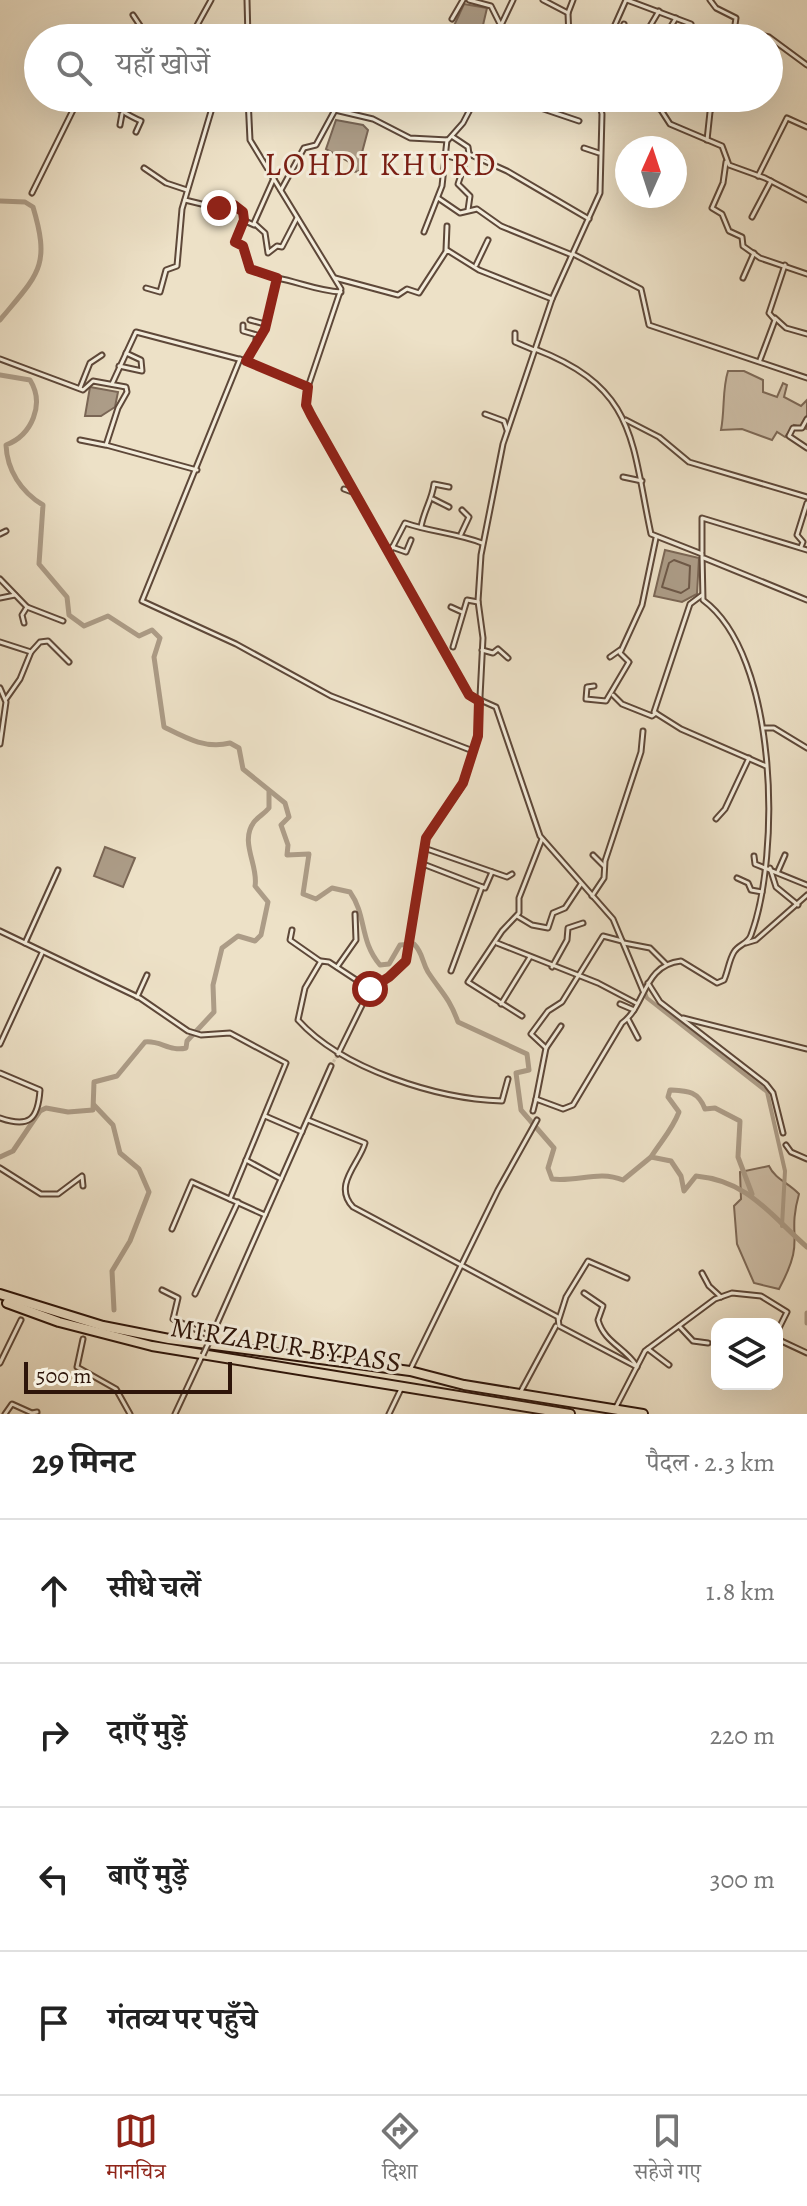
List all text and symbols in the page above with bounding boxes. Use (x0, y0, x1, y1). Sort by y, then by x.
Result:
search box (24, 24, 783, 112)
text: यहाँ खोजें (116, 44, 210, 84)
icon: search (52, 46, 96, 90)
north arrow (615, 136, 687, 208)
district label: LOHDI KHURD (265, 142, 497, 186)
route end (201, 190, 237, 226)
route start (352, 971, 388, 1007)
street label: MIRZAPUR BYPASS (168, 1308, 404, 1382)
map controls (711, 1318, 783, 1390)
button: layers (711, 1318, 783, 1390)
scale bar (24, 1358, 232, 1394)
text: 500 m (36, 1361, 92, 1391)
text: 29 मिनट (32, 1438, 135, 1485)
text: पैदल · 2.3 km (646, 1445, 775, 1480)
text: सीधे चलें (108, 1567, 200, 1607)
icon: ahead (32, 1569, 76, 1613)
text: 1.8 km (706, 1574, 775, 1609)
text: दाएँ मुड़ें (108, 1711, 187, 1751)
icon: right (32, 1713, 76, 1757)
text: 220 m (710, 1718, 775, 1753)
text: बाएँ मुड़ें (108, 1855, 188, 1895)
icon: left (32, 1857, 76, 1901)
text: 300 m (710, 1862, 775, 1897)
text: गंतव्य पर पहुँचे (108, 1999, 257, 2039)
icon: arrive (32, 2001, 76, 2045)
tab: मानचित्र (106, 2109, 166, 2193)
tab: दिशा (378, 2109, 422, 2193)
tab: सहेजे गए (634, 2109, 701, 2193)

